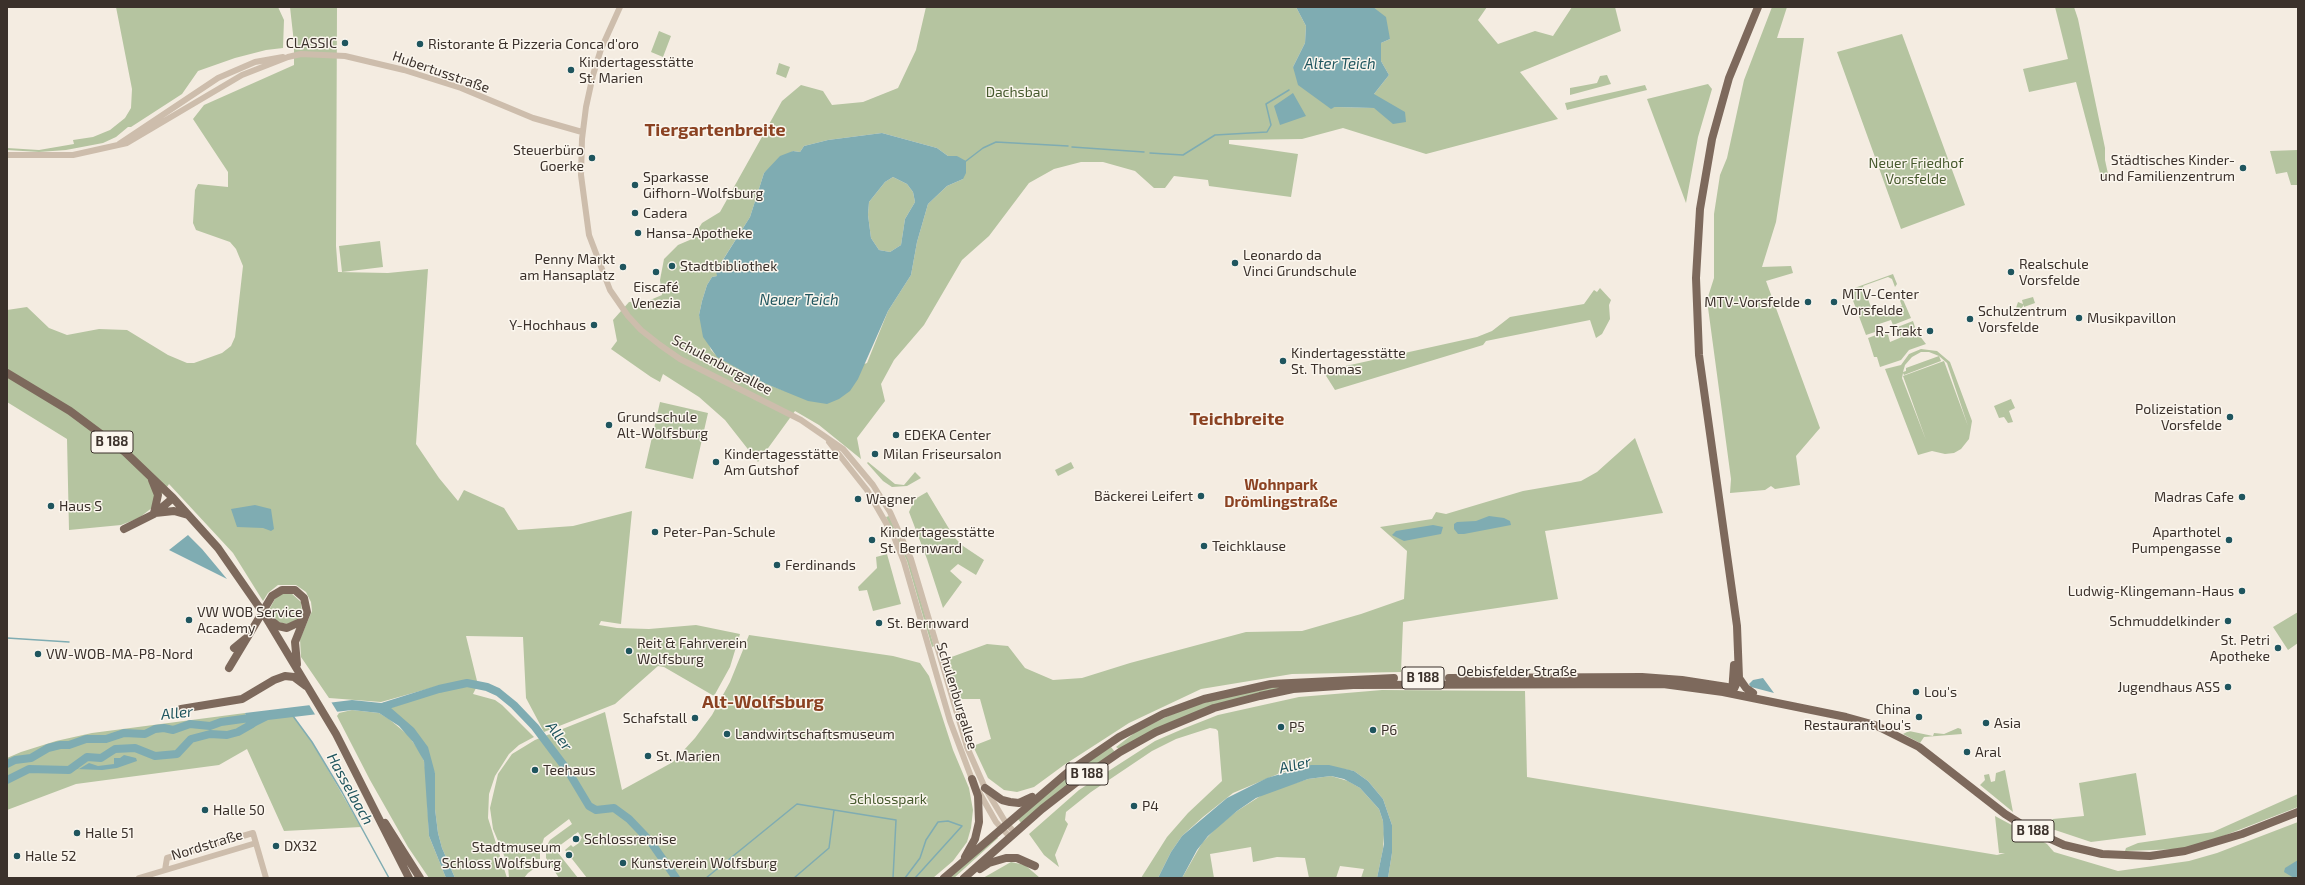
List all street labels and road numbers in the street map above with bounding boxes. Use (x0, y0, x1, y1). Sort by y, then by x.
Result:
street label: Hubertusstraße (390, 48, 492, 96)
street label: Schulenburgallee (669, 332, 775, 398)
road number: B 188 (91, 431, 133, 453)
street label: Schulenburgallee (933, 641, 981, 751)
street label: Oebisfelder Straße (1457, 663, 1577, 679)
road number: B 188 (1402, 667, 1444, 689)
road number: B 188 (1066, 763, 1108, 785)
road number: B 188 (2012, 820, 2054, 842)
street label: Nordstraße (169, 826, 245, 864)

